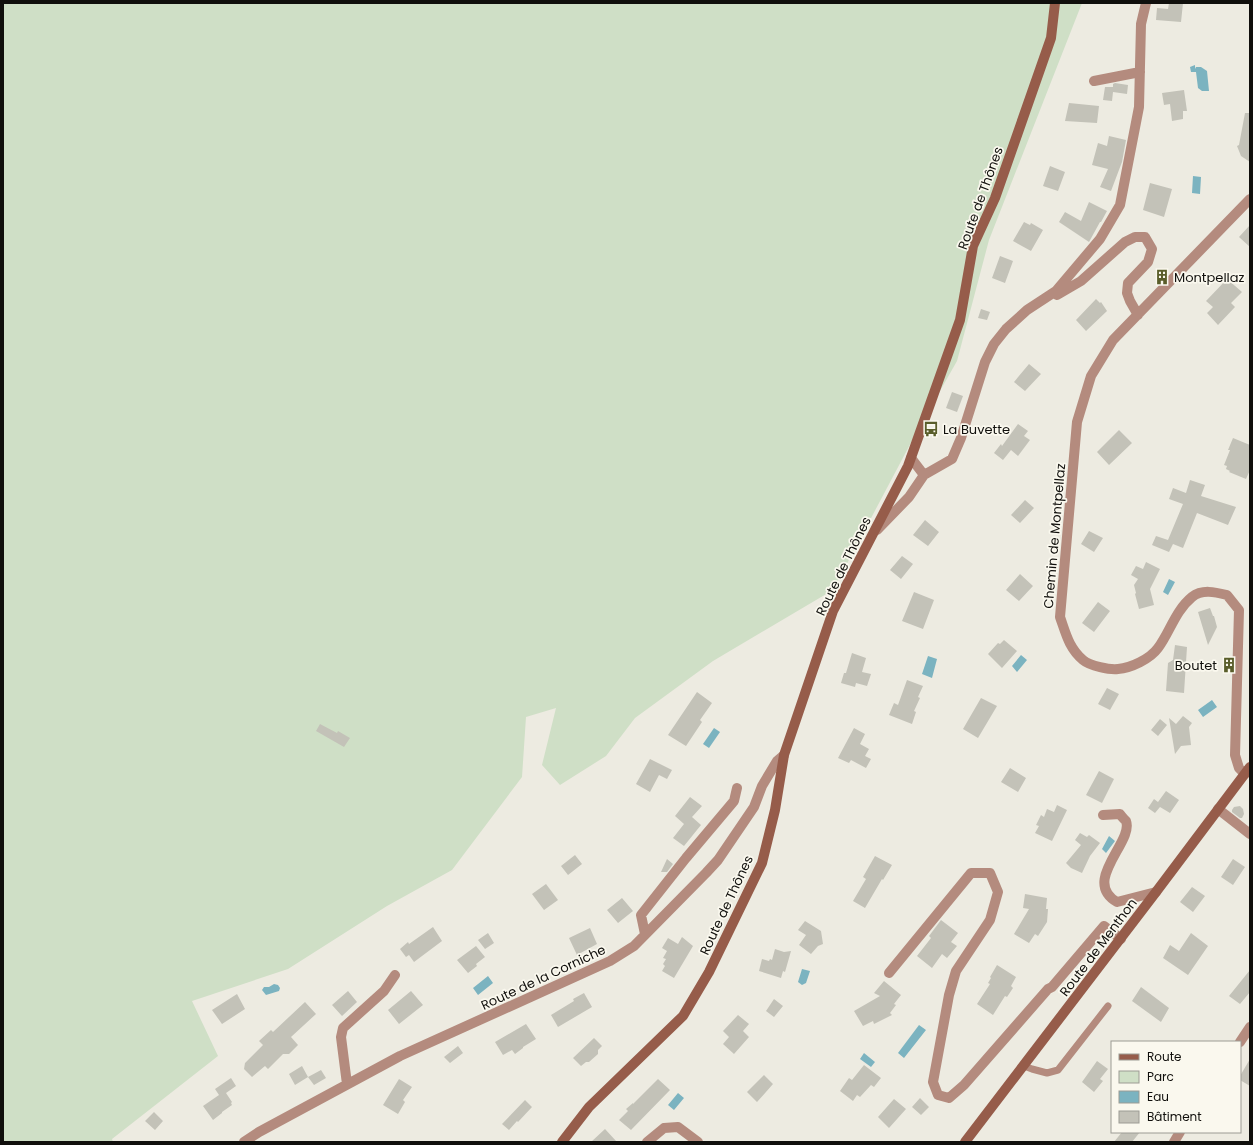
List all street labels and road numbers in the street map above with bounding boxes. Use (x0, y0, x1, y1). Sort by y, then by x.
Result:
street label: Route de Thônes (953, 144, 1008, 252)
street label: Chemin de Montpellaz (1039, 463, 1070, 609)
street label: Route de Thônes (811, 513, 876, 619)
street label: Route de Thônes (695, 852, 758, 958)
street label: Route de Menthon (1055, 894, 1142, 1000)
street label: Route de la Corniche (478, 940, 609, 1015)

